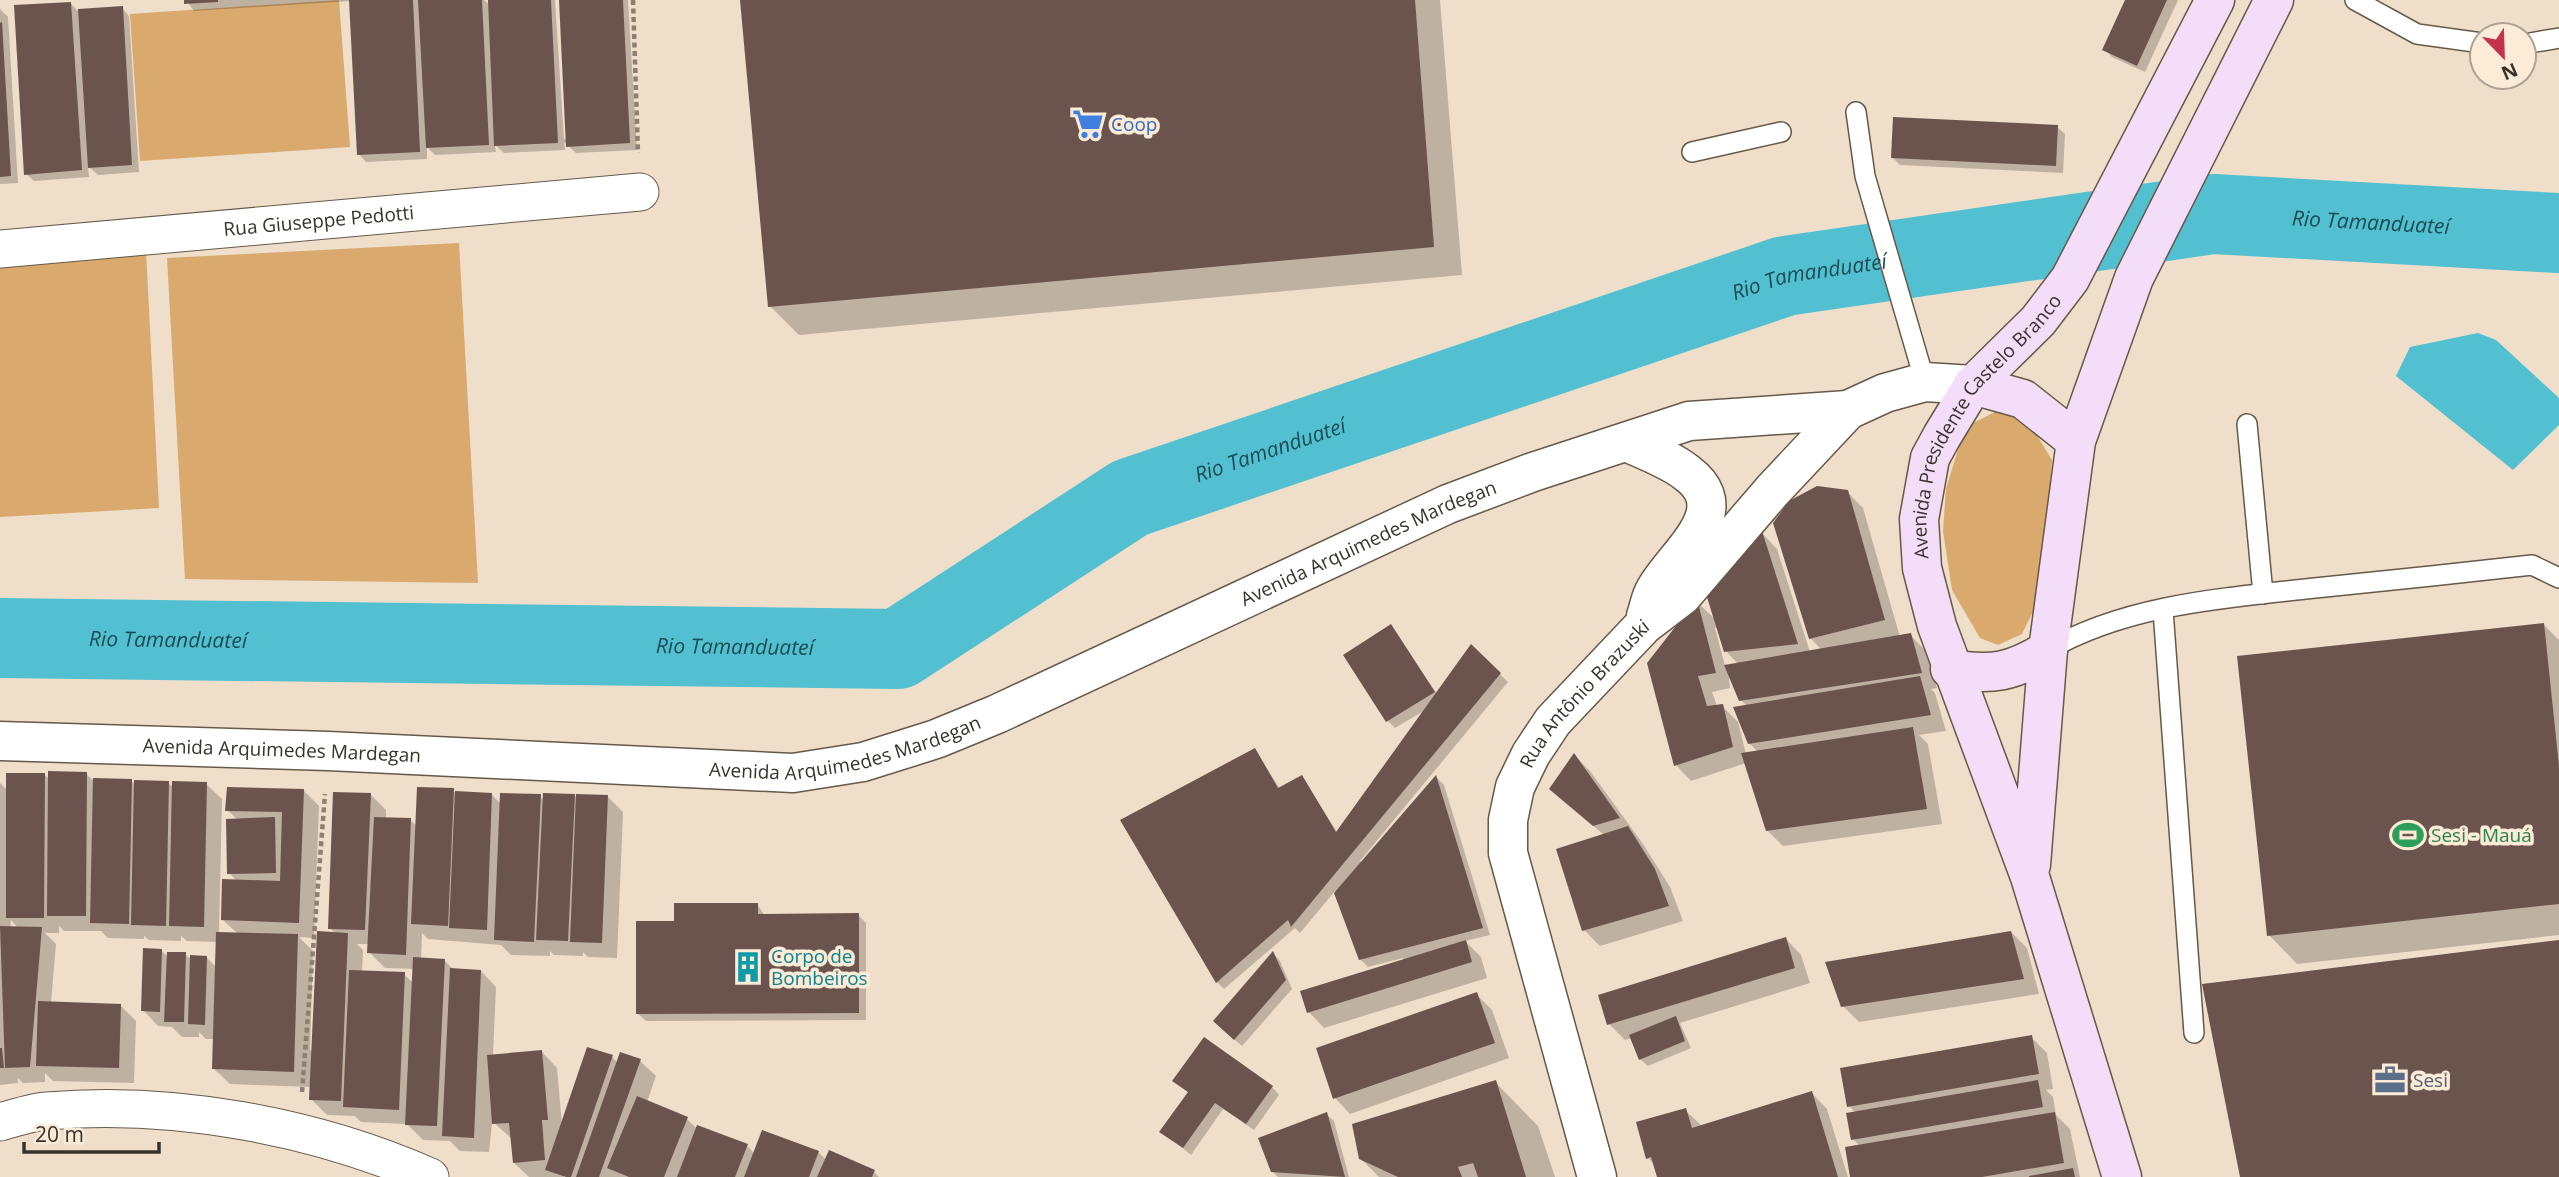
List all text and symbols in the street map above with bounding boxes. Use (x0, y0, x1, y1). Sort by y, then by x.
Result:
north arrow (2468, 21, 2538, 91)
text: N (2497, 57, 2522, 87)
supermarket icon: Coop (1071, 107, 1105, 141)
place label: Coop (1111, 111, 1157, 137)
street label: Rua Giuseppe Pedotti (222, 199, 415, 242)
water label: Rio Tamanduateí (2291, 203, 2453, 240)
water label: Rio Tamanduateí (1728, 246, 1891, 306)
street label: Avenida Presidente Castelo Branco (1906, 288, 2067, 560)
water label: Rio Tamanduateí (1191, 410, 1352, 488)
street label: Avenida Arquimedes Mardegan (1236, 474, 1500, 612)
street label: Rua Antônio Brazuski (1513, 613, 1654, 772)
water label: Rio Tamanduateí (89, 624, 250, 654)
water label: Rio Tamanduateí (656, 631, 817, 661)
street label: Avenida Arquimedes Mardegan (709, 709, 985, 786)
street label: Avenida Arquimedes Mardegan (142, 732, 422, 768)
sports icon: Sesi - Mauá (2391, 818, 2425, 852)
place label: Sesi - Mauá (2431, 822, 2532, 848)
place label: Corpo de Bombeiros (771, 943, 868, 991)
building icon: Corpo de Bombeiros (731, 950, 765, 984)
office icon: Sesi (2373, 1063, 2407, 1097)
place label: Sesi (2413, 1067, 2448, 1093)
scale bar (24, 1110, 159, 1154)
text: 20 m (35, 1120, 84, 1148)

